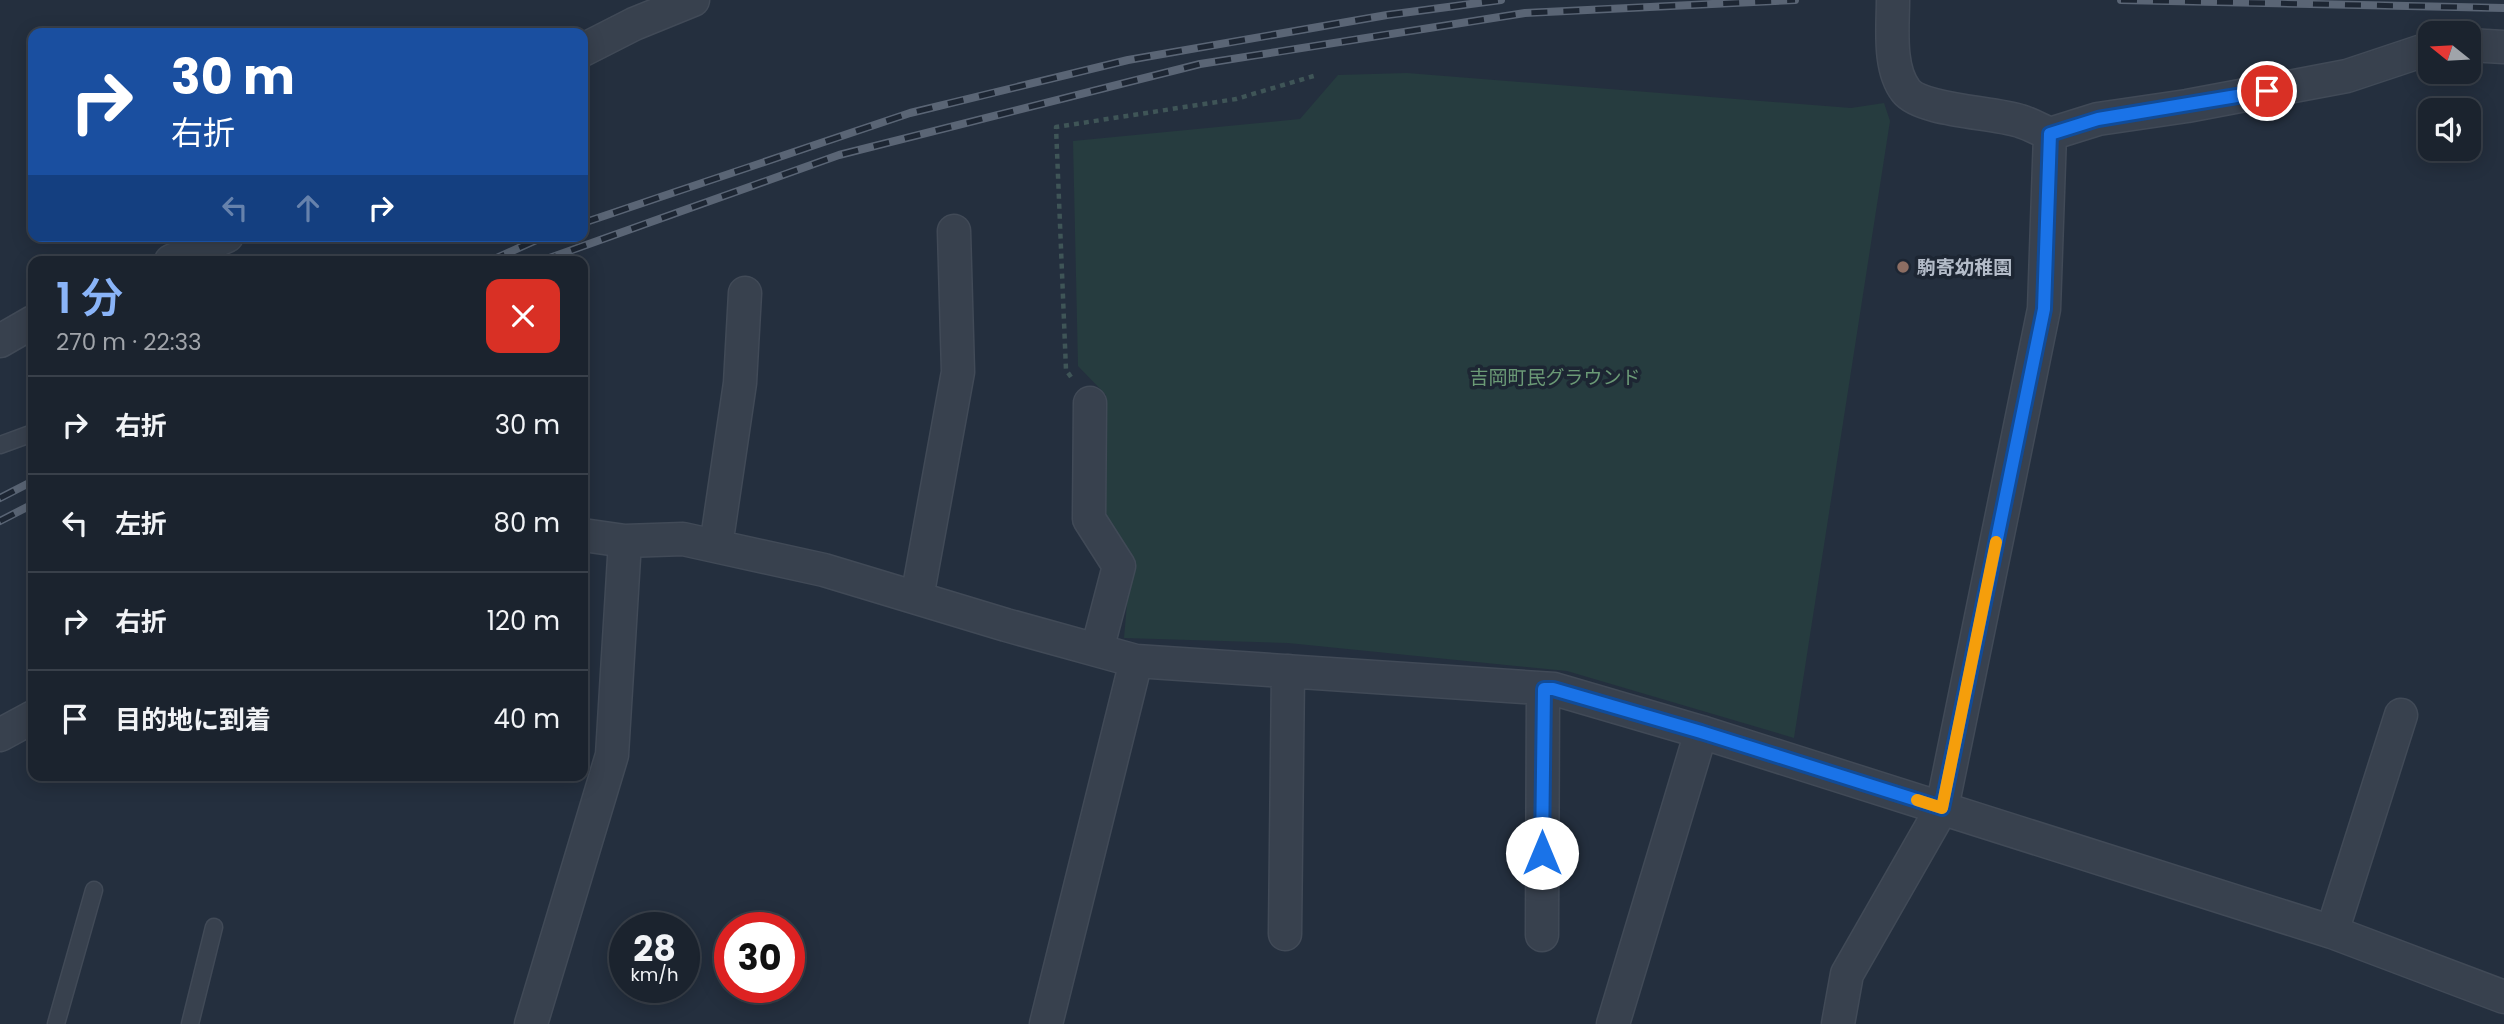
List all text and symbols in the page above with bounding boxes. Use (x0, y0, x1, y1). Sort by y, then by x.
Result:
north arrow (2418, 21, 2482, 84)
map controls (2418, 21, 2481, 161)
text: 30 m (171, 43, 295, 111)
icon: right (56, 56, 147, 147)
pin (2237, 61, 2297, 121)
icon: arrive (2248, 72, 2286, 110)
button: sound (2418, 98, 2481, 161)
text: 右折 (171, 110, 235, 155)
icon: left (216, 189, 254, 227)
icon: ahead (289, 189, 327, 227)
icon: right (362, 189, 400, 227)
place label: 駒寄幼稚園 (1917, 254, 2012, 281)
marker: 駒寄幼稚園 (1895, 259, 1911, 275)
text: 1 分 (56, 269, 123, 328)
button: close (486, 279, 560, 353)
text: 270 m · 22:33 (56, 326, 202, 358)
park label: 吉岡町民グラウンド (1469, 364, 1641, 391)
icon: right (56, 406, 94, 444)
text: 30 m (495, 407, 560, 443)
text: 右折 (115, 408, 167, 444)
icon: left (56, 504, 94, 542)
text: 80 m (494, 505, 560, 541)
text: 左折 (115, 506, 167, 542)
icon: right (56, 602, 94, 640)
text: 120 m (487, 603, 560, 639)
text: 右折 (115, 604, 167, 640)
icon: arrive (56, 700, 94, 738)
text: 40 m (494, 701, 560, 737)
text: 目的地に到着 (115, 702, 271, 738)
position arrow (1505, 816, 1579, 890)
speed limit sign: 30 (714, 912, 805, 1003)
text: 28 (633, 924, 676, 973)
text: km/h (631, 962, 678, 987)

